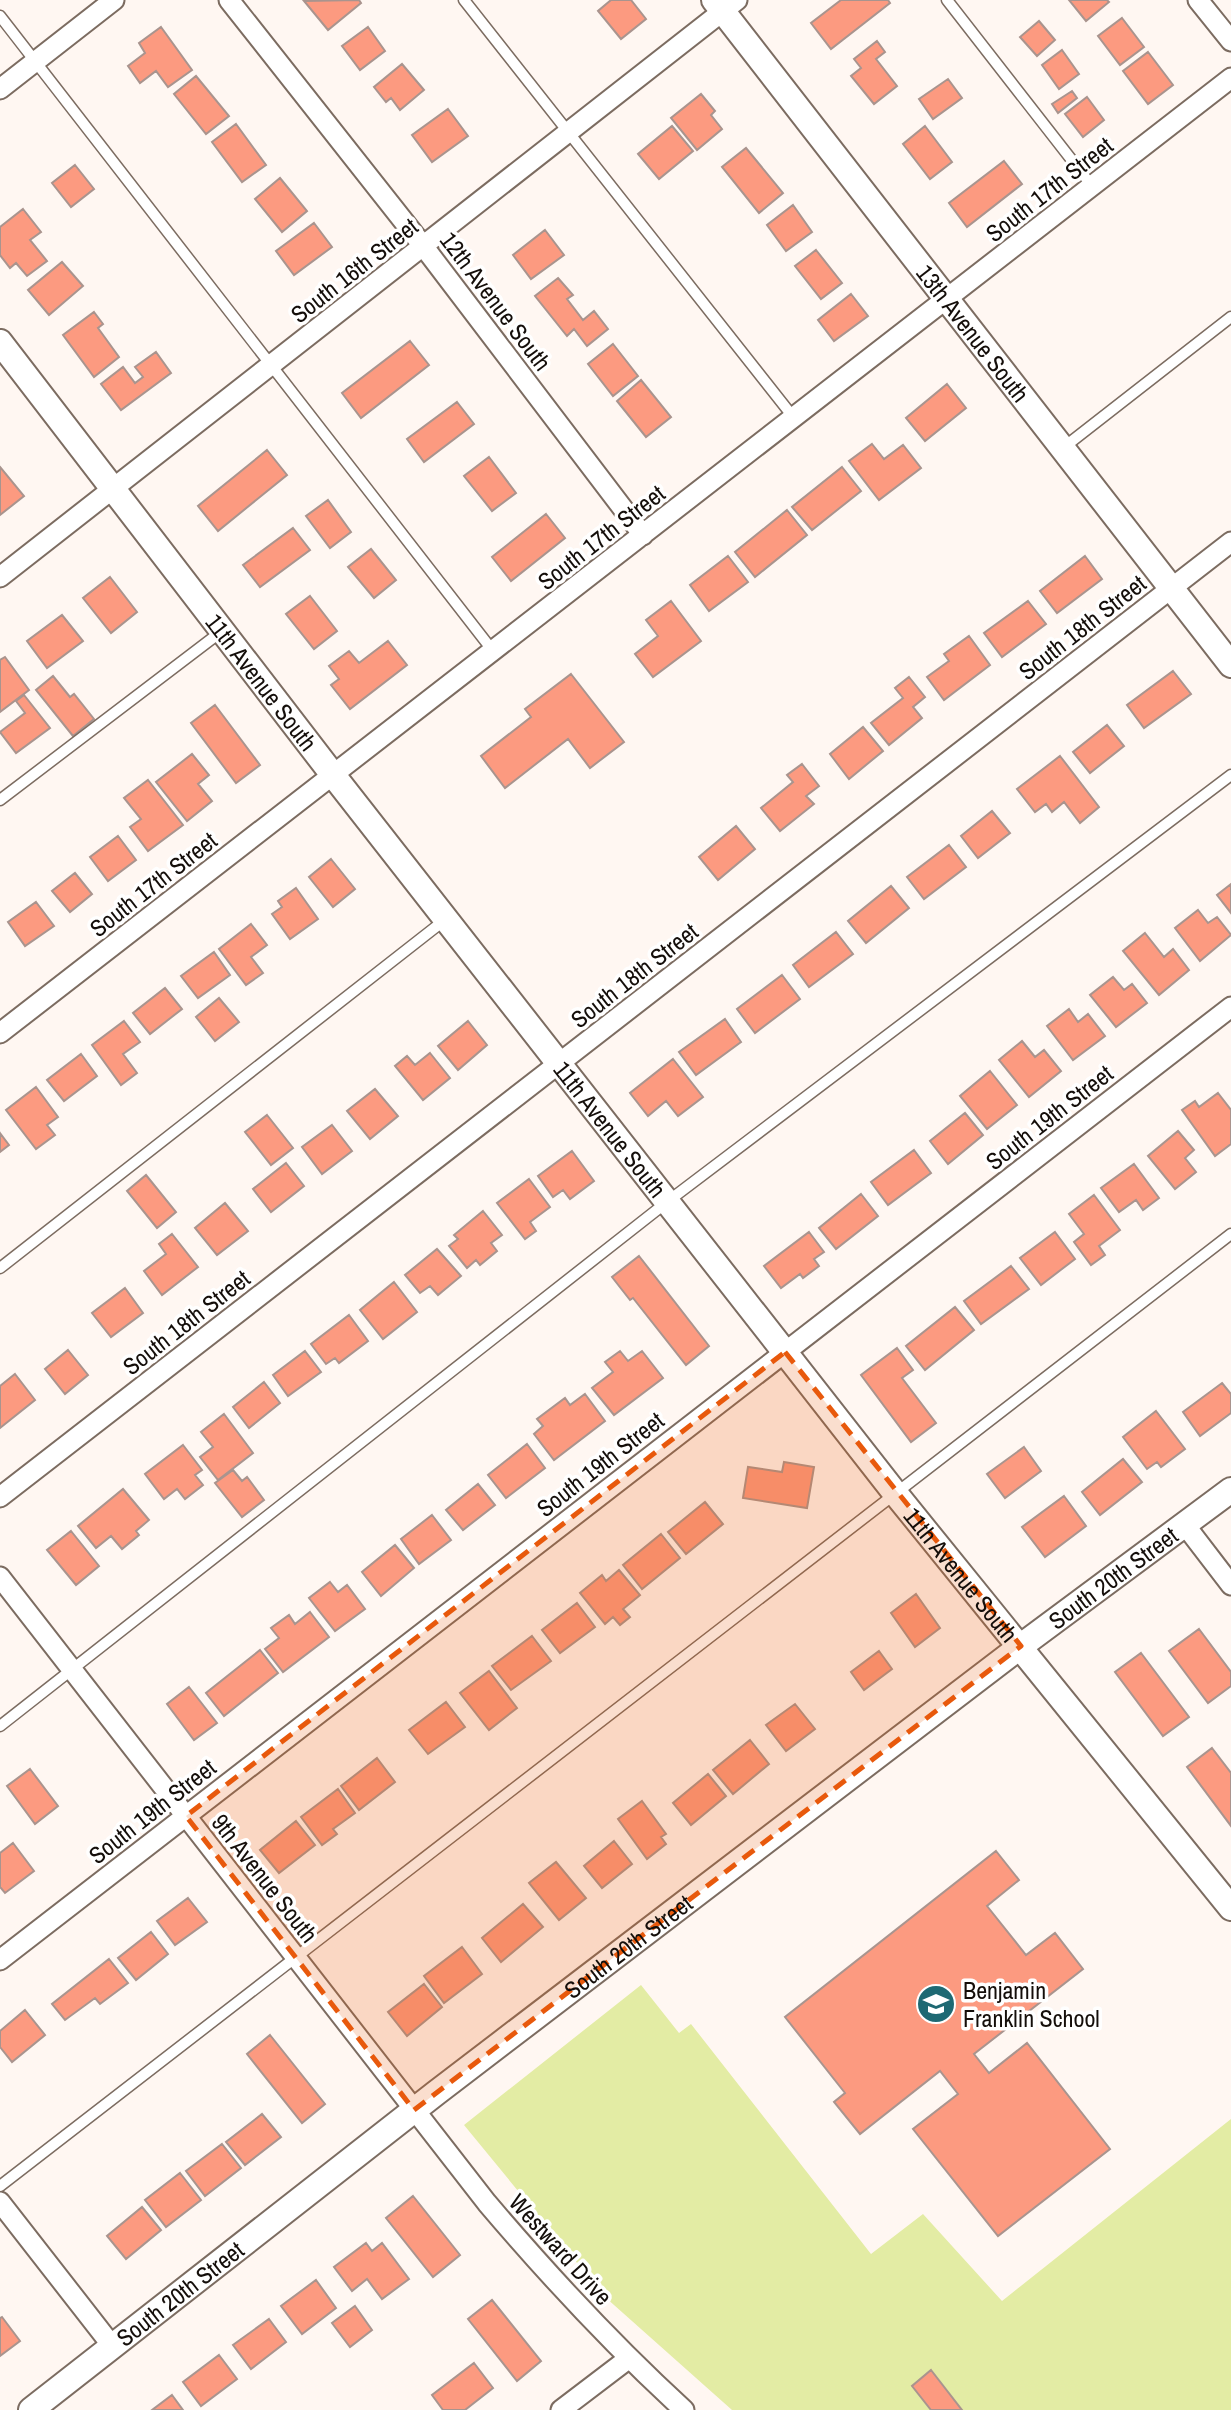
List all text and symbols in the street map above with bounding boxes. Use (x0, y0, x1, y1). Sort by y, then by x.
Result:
street label: South 17th Street (979, 129, 1120, 249)
street label: South 16th Street (284, 210, 425, 330)
street label: 12th Avenue South (433, 225, 559, 377)
street label: 13th Avenue South (909, 258, 1037, 409)
street label: South 17th Street (531, 477, 672, 597)
street label: South 18th Street (1012, 567, 1153, 687)
street label: 11th Avenue South (199, 607, 324, 757)
street label: South 17th Street (83, 824, 224, 944)
street label: South 18th Street (564, 915, 705, 1035)
street label: 11th Avenue South (547, 1054, 674, 1204)
street label: South 19th Street (979, 1057, 1120, 1177)
street label: South 18th Street (116, 1262, 257, 1382)
street label: South 19th Street (530, 1404, 671, 1524)
street label: 11th Avenue South (897, 1500, 1025, 1649)
street label: South 20th Street (1042, 1519, 1184, 1636)
street label: South 19th Street (82, 1751, 223, 1871)
street label: 9th Avenue South (205, 1807, 325, 1949)
street label: South 20th Street (557, 1887, 699, 2006)
place label: Benjamin Franklin School (963, 1974, 1100, 2034)
school or university icon: Benjamin Franklin School (915, 1983, 957, 2025)
street label: Westward Drive (502, 2186, 620, 2312)
street label: South 20th Street (110, 2233, 250, 2353)

